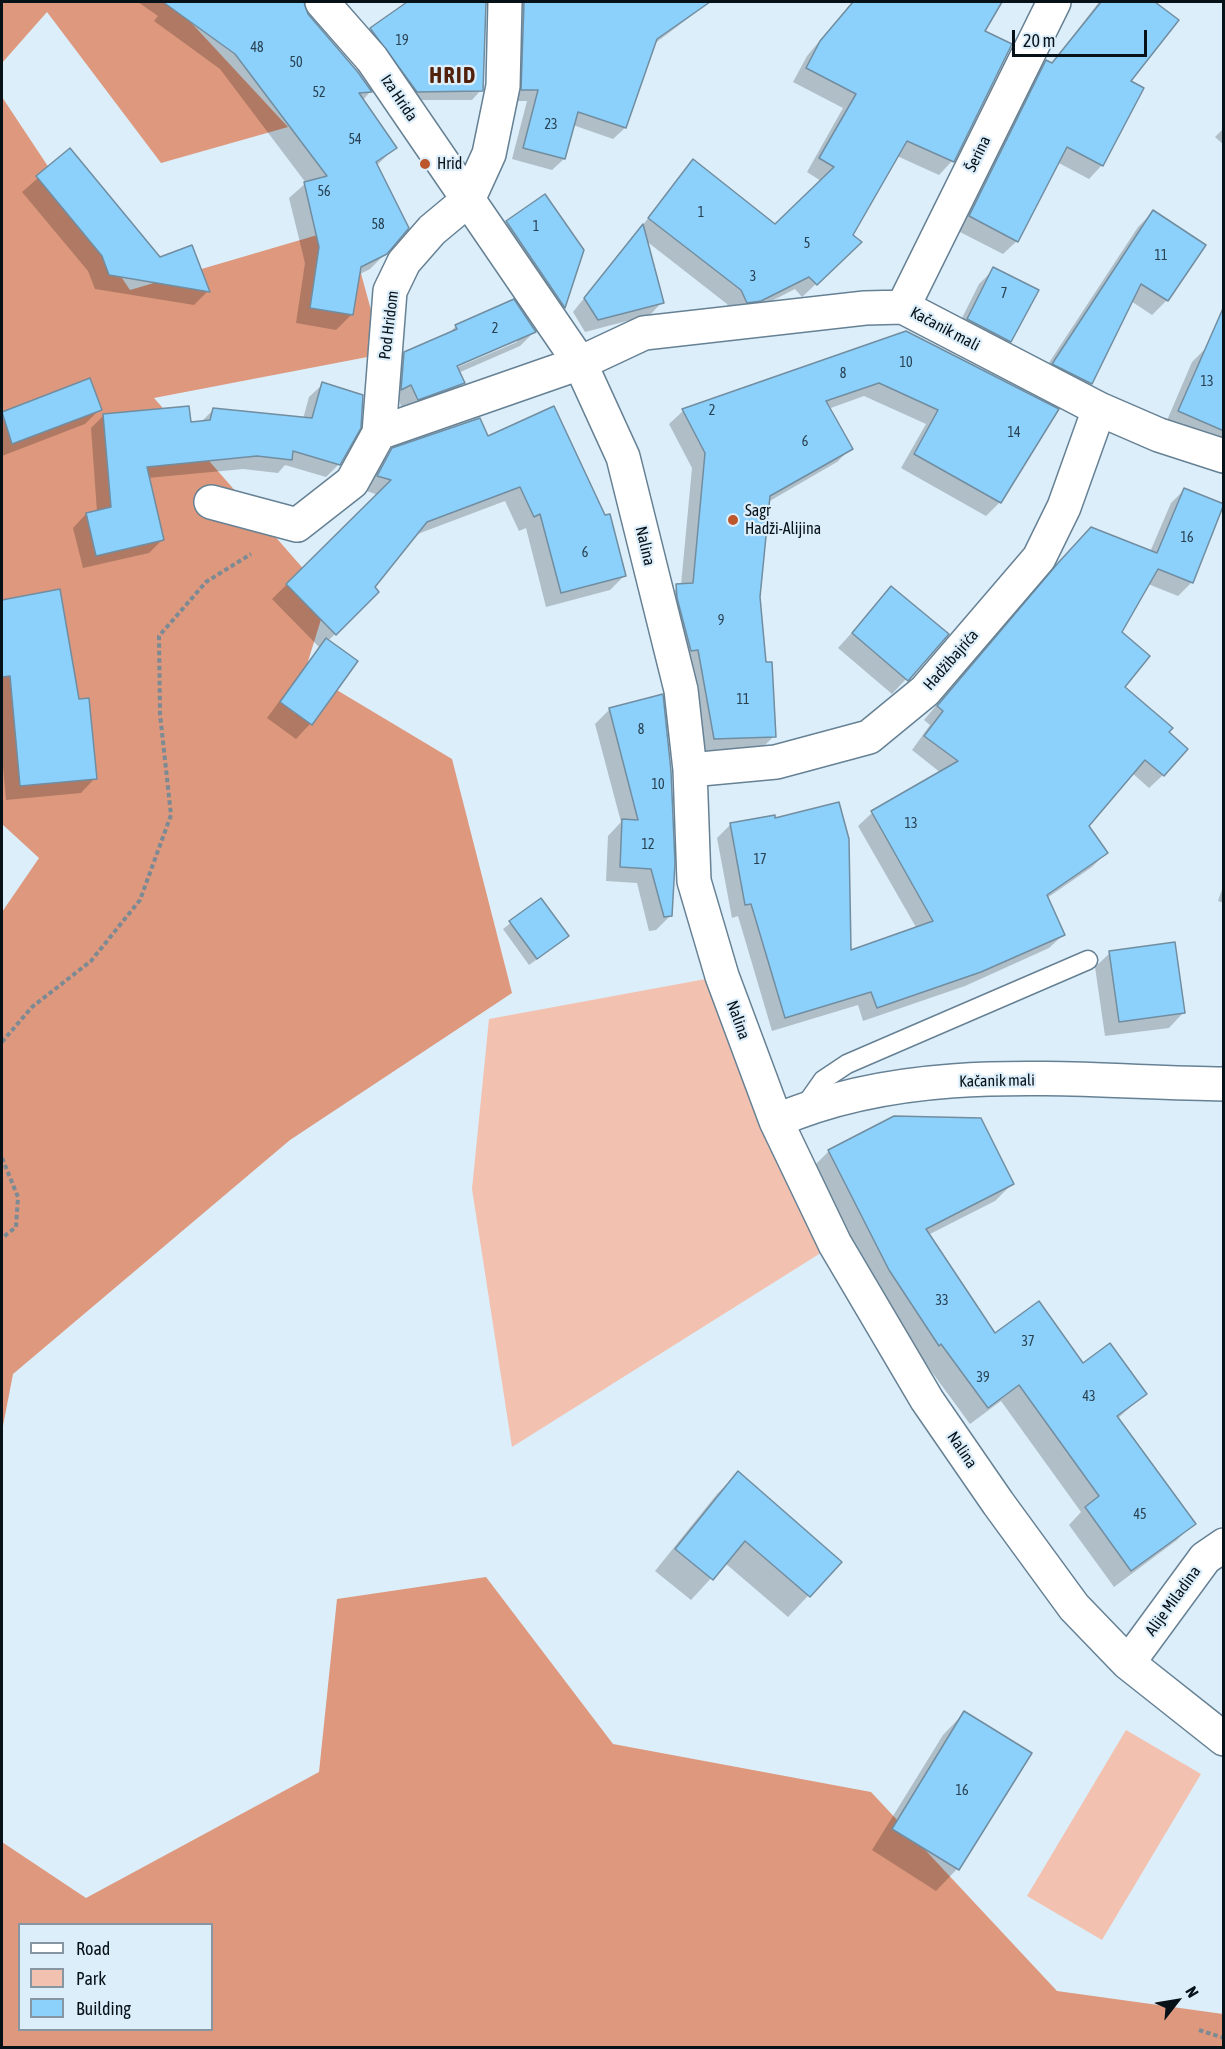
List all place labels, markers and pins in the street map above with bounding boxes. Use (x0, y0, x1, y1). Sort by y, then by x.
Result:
place label: Hrid (437, 154, 462, 174)
marker: Hrid (418, 157, 432, 171)
place label: Sagr Hadži-Alijina (745, 501, 821, 539)
marker: Sagr Hadži-Alijina (726, 513, 740, 527)

